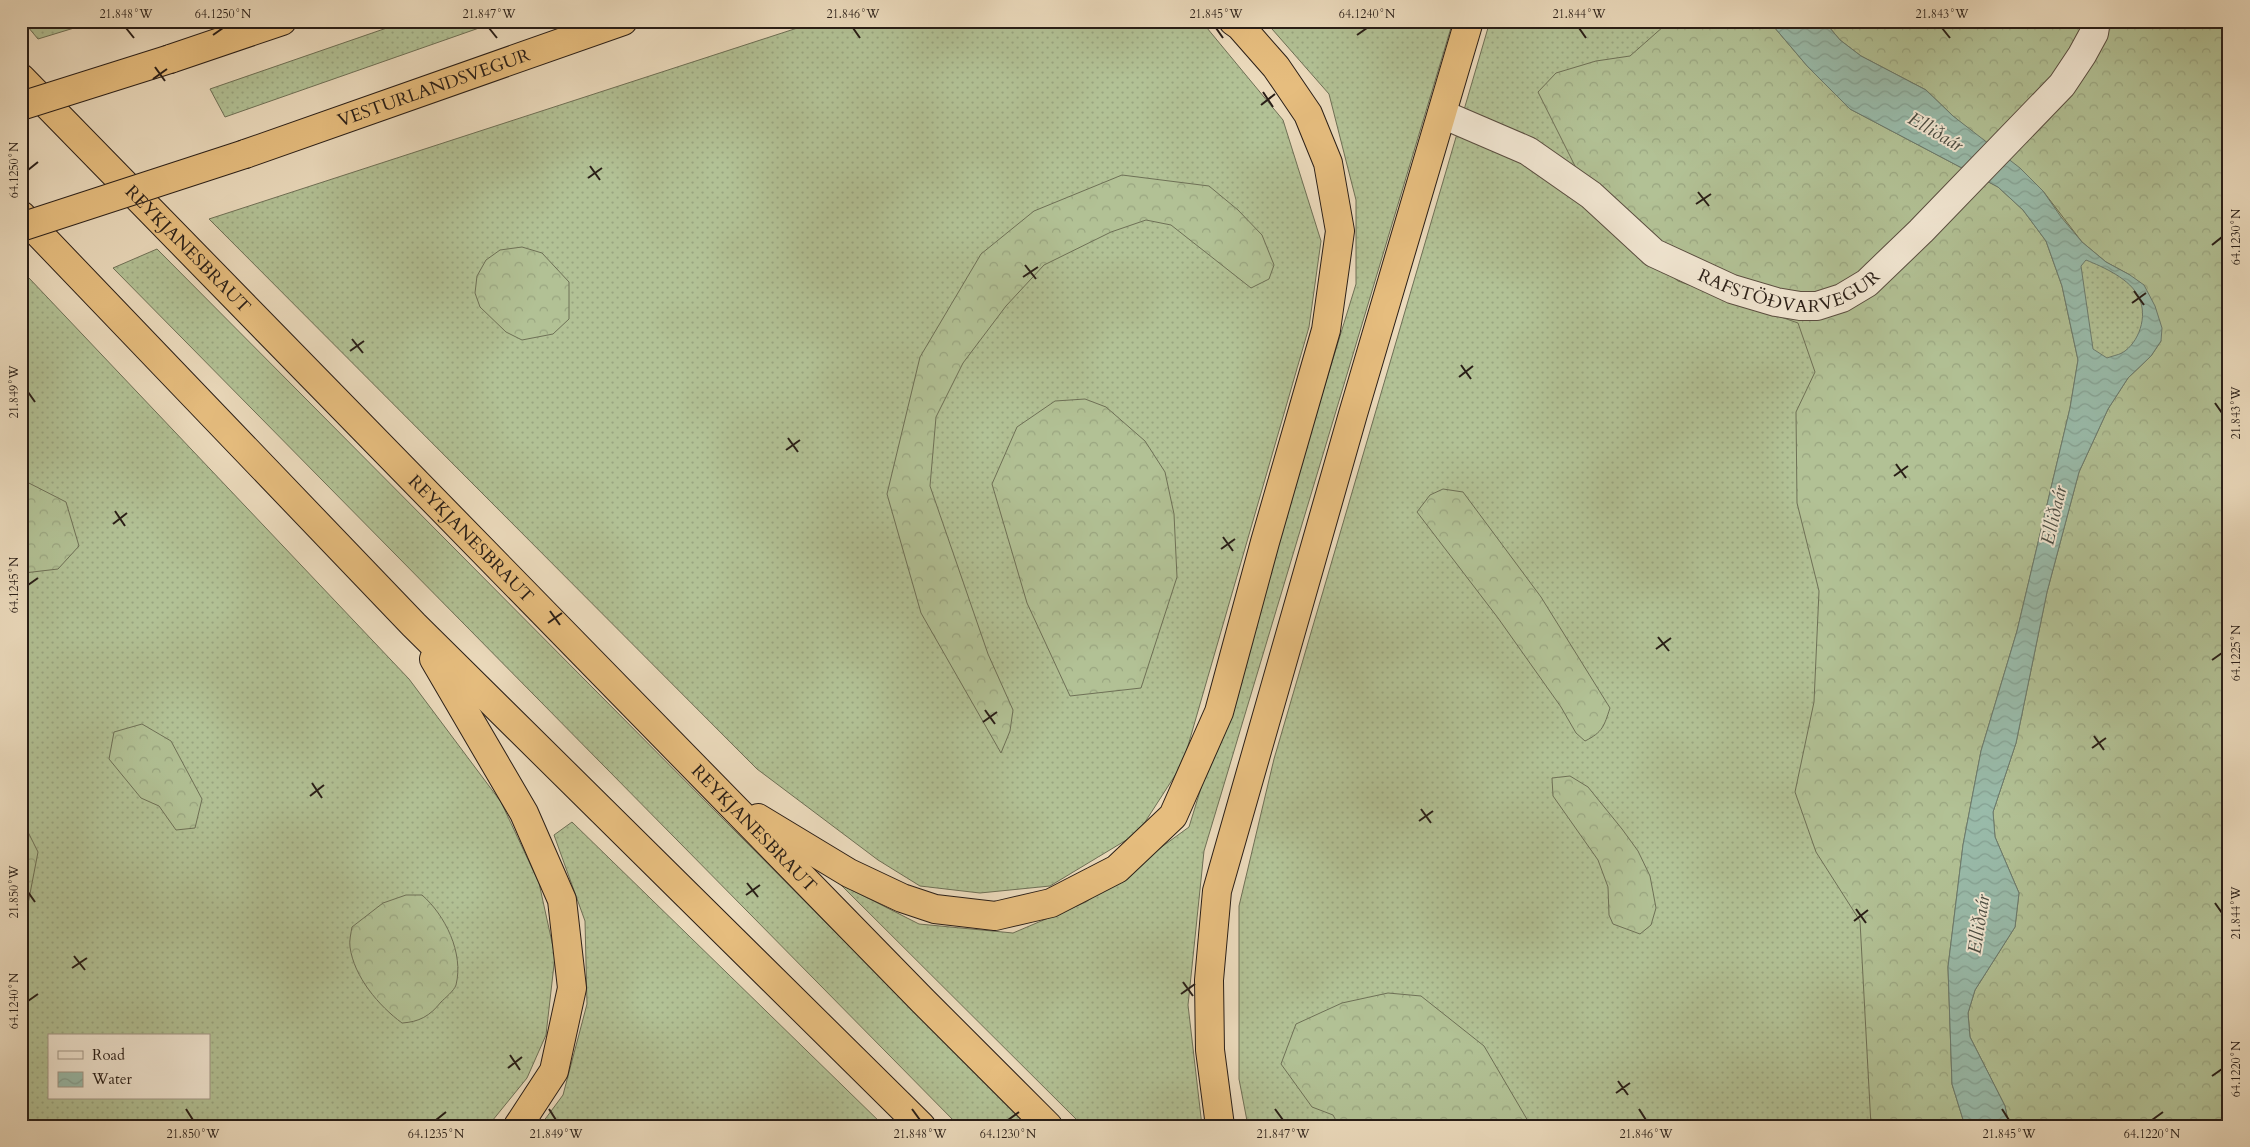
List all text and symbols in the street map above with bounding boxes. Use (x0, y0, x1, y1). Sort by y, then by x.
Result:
text: 21.848°W (99, 6, 153, 22)
text: 64.1250°N (195, 6, 252, 22)
text: 21.847°W (462, 6, 516, 22)
text: 21.846°W (826, 6, 880, 22)
text: 21.845°W (1189, 6, 1243, 22)
text: 64.1240°N (1339, 6, 1396, 22)
text: 21.844°W (1552, 6, 1606, 22)
text: 21.843°W (1915, 6, 1969, 22)
street label: VESTURLANDSVEGUR (334, 43, 534, 133)
water label: Elliðaár (1903, 106, 1969, 158)
text: 64.1250°N (6, 141, 22, 198)
street label: REYKJANESBRAUT (119, 180, 256, 319)
text: 64.1230°N (2228, 208, 2244, 265)
street label: RAFSTÖÐVARVEGUR (1692, 257, 1884, 281)
text: RAFSTÖÐVARVEGUR (1694, 263, 1886, 319)
text: 21.849°W (6, 365, 22, 419)
text: 21.843°W (2228, 386, 2244, 440)
street label: REYKJANESBRAUT (402, 469, 539, 609)
water label: Elliðaár (2035, 482, 2074, 547)
text: 64.1245°N (6, 556, 22, 613)
text: 64.1225°N (2228, 624, 2244, 681)
street label: REYKJANESBRAUT (685, 759, 822, 898)
text: 21.850°W (6, 865, 22, 919)
text: 21.844°W (2228, 886, 2244, 940)
water label: Elliðaár (1961, 892, 1997, 956)
text: 64.1240°N (6, 972, 22, 1029)
legend (48, 1034, 210, 1100)
text: 64.1220°N (2228, 1040, 2244, 1097)
text: Road (92, 1045, 125, 1065)
text: Water (91, 1069, 133, 1089)
text: 21.850°W (166, 1126, 220, 1142)
text: 64.1235°N (408, 1126, 465, 1142)
text: 21.849°W (529, 1126, 583, 1142)
text: 21.848°W (893, 1126, 947, 1142)
text: 64.1230°N (980, 1126, 1037, 1142)
text: 21.847°W (1256, 1126, 1310, 1142)
text: 21.846°W (1619, 1126, 1673, 1142)
text: 21.845°W (1982, 1126, 2036, 1142)
text: 64.1220°N (2124, 1126, 2181, 1142)

